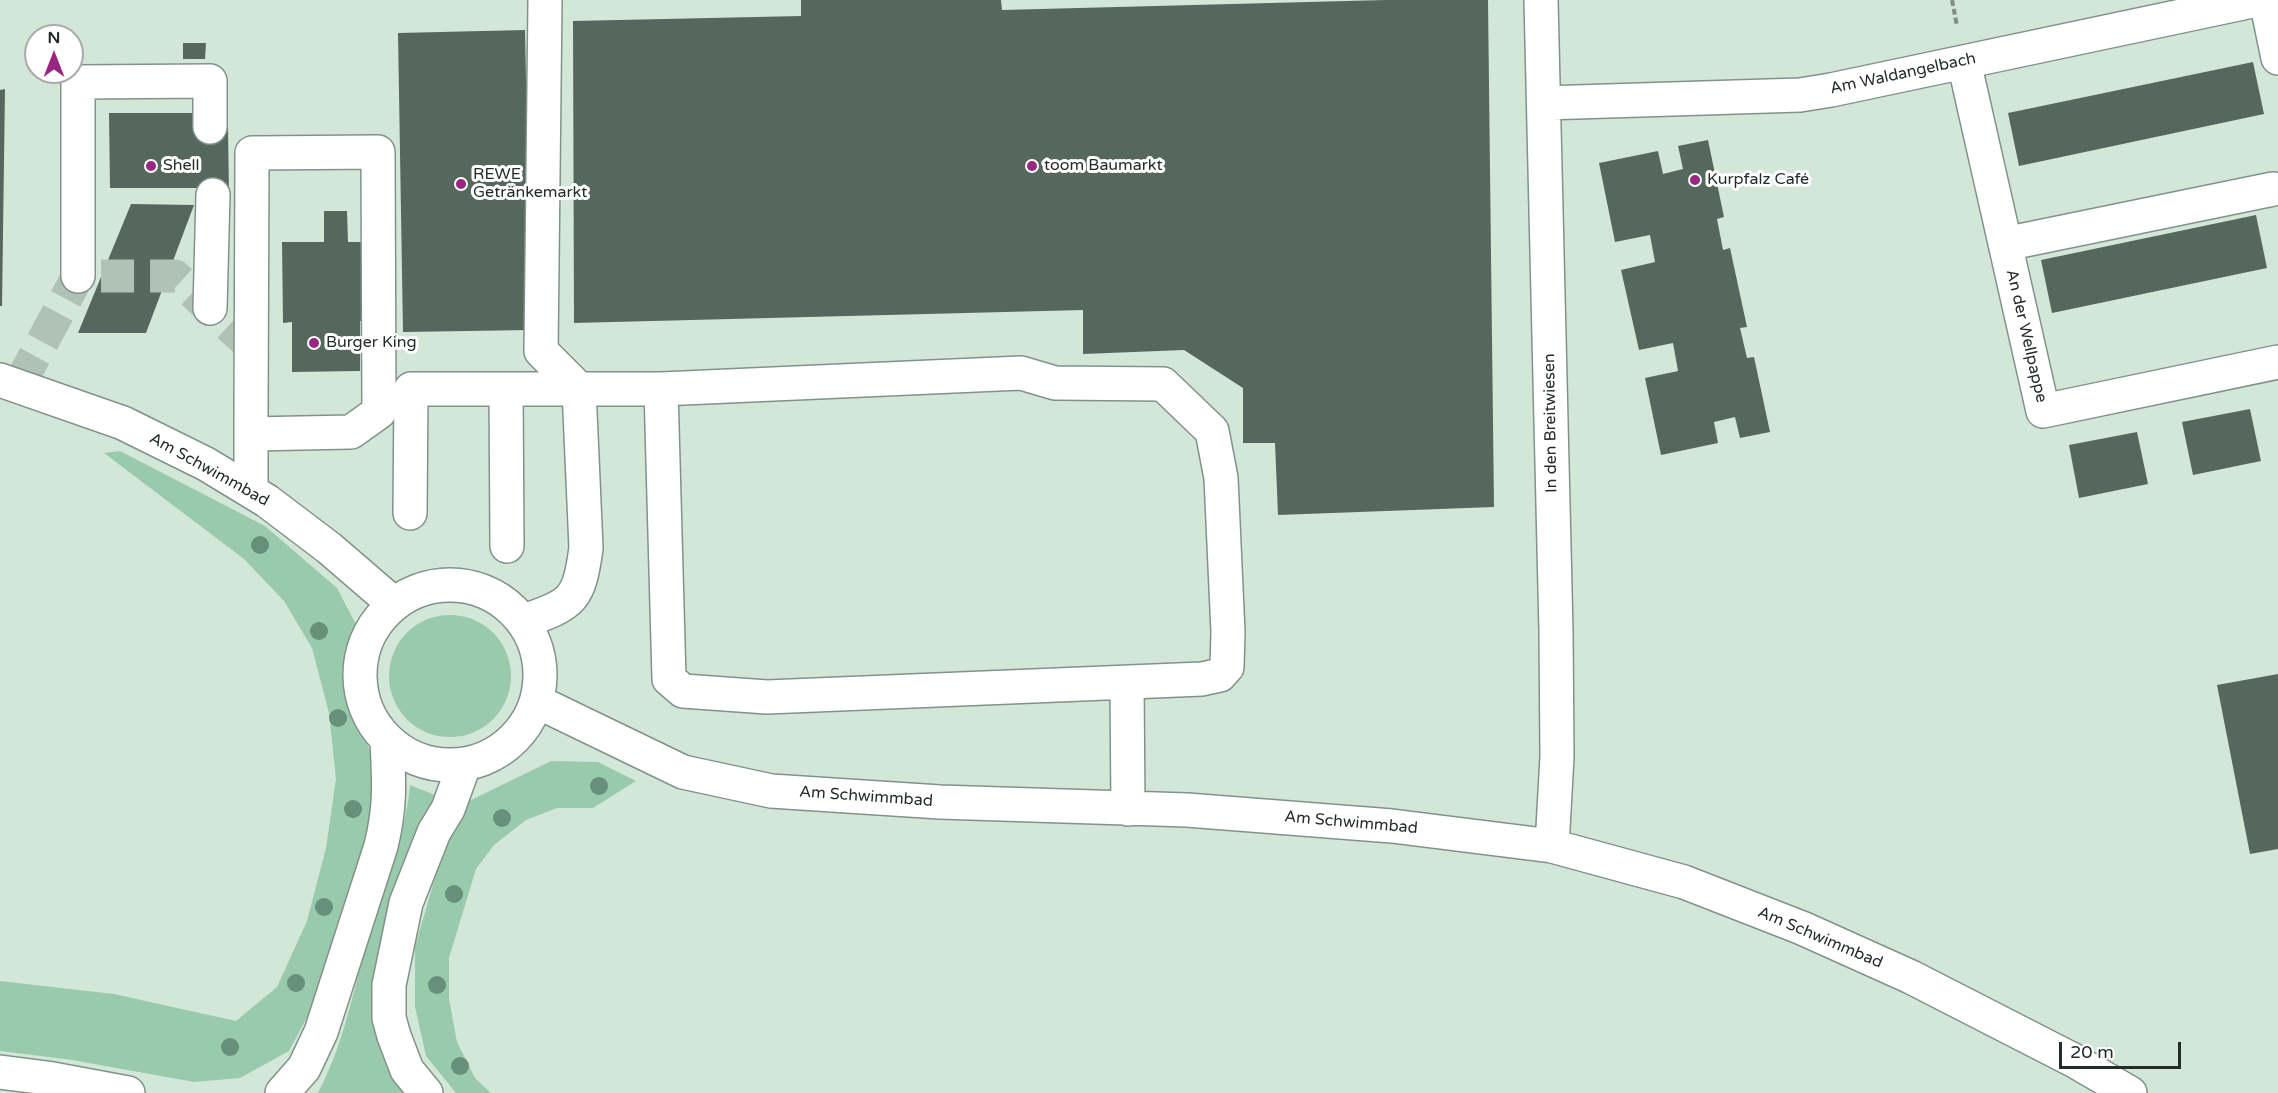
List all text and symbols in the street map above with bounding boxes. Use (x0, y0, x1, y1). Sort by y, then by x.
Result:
north arrow (24, 24, 84, 84)
text: N (48, 28, 60, 48)
street label: Am Waldangelbach (1828, 49, 1978, 99)
place label: Shell (163, 156, 199, 176)
place label: toom Baumarkt (1044, 156, 1163, 176)
marker: Shell (144, 159, 158, 173)
marker: toom Baumarkt (1025, 159, 1039, 173)
place label: REWE Getränkemarkt (473, 165, 587, 203)
place label: Kurpfalz Café (1707, 170, 1809, 190)
marker: Kurpfalz Café (1688, 173, 1702, 187)
marker: REWE Getränkemarkt (454, 177, 468, 191)
street label: An der Wellpappe (2001, 268, 2051, 404)
place label: Burger King (326, 333, 417, 353)
marker: Burger King (307, 336, 321, 350)
street label: In den Breitwiesen (1540, 353, 1562, 493)
street label: Am Schwimmbad (146, 429, 272, 511)
street label: Am Schwimmbad (799, 783, 933, 811)
street label: Am Schwimmbad (1283, 808, 1419, 838)
street label: Am Schwimmbad (1755, 903, 1885, 973)
scale bar (2062, 1030, 2184, 1068)
text: 20 m (2070, 1041, 2114, 1063)

